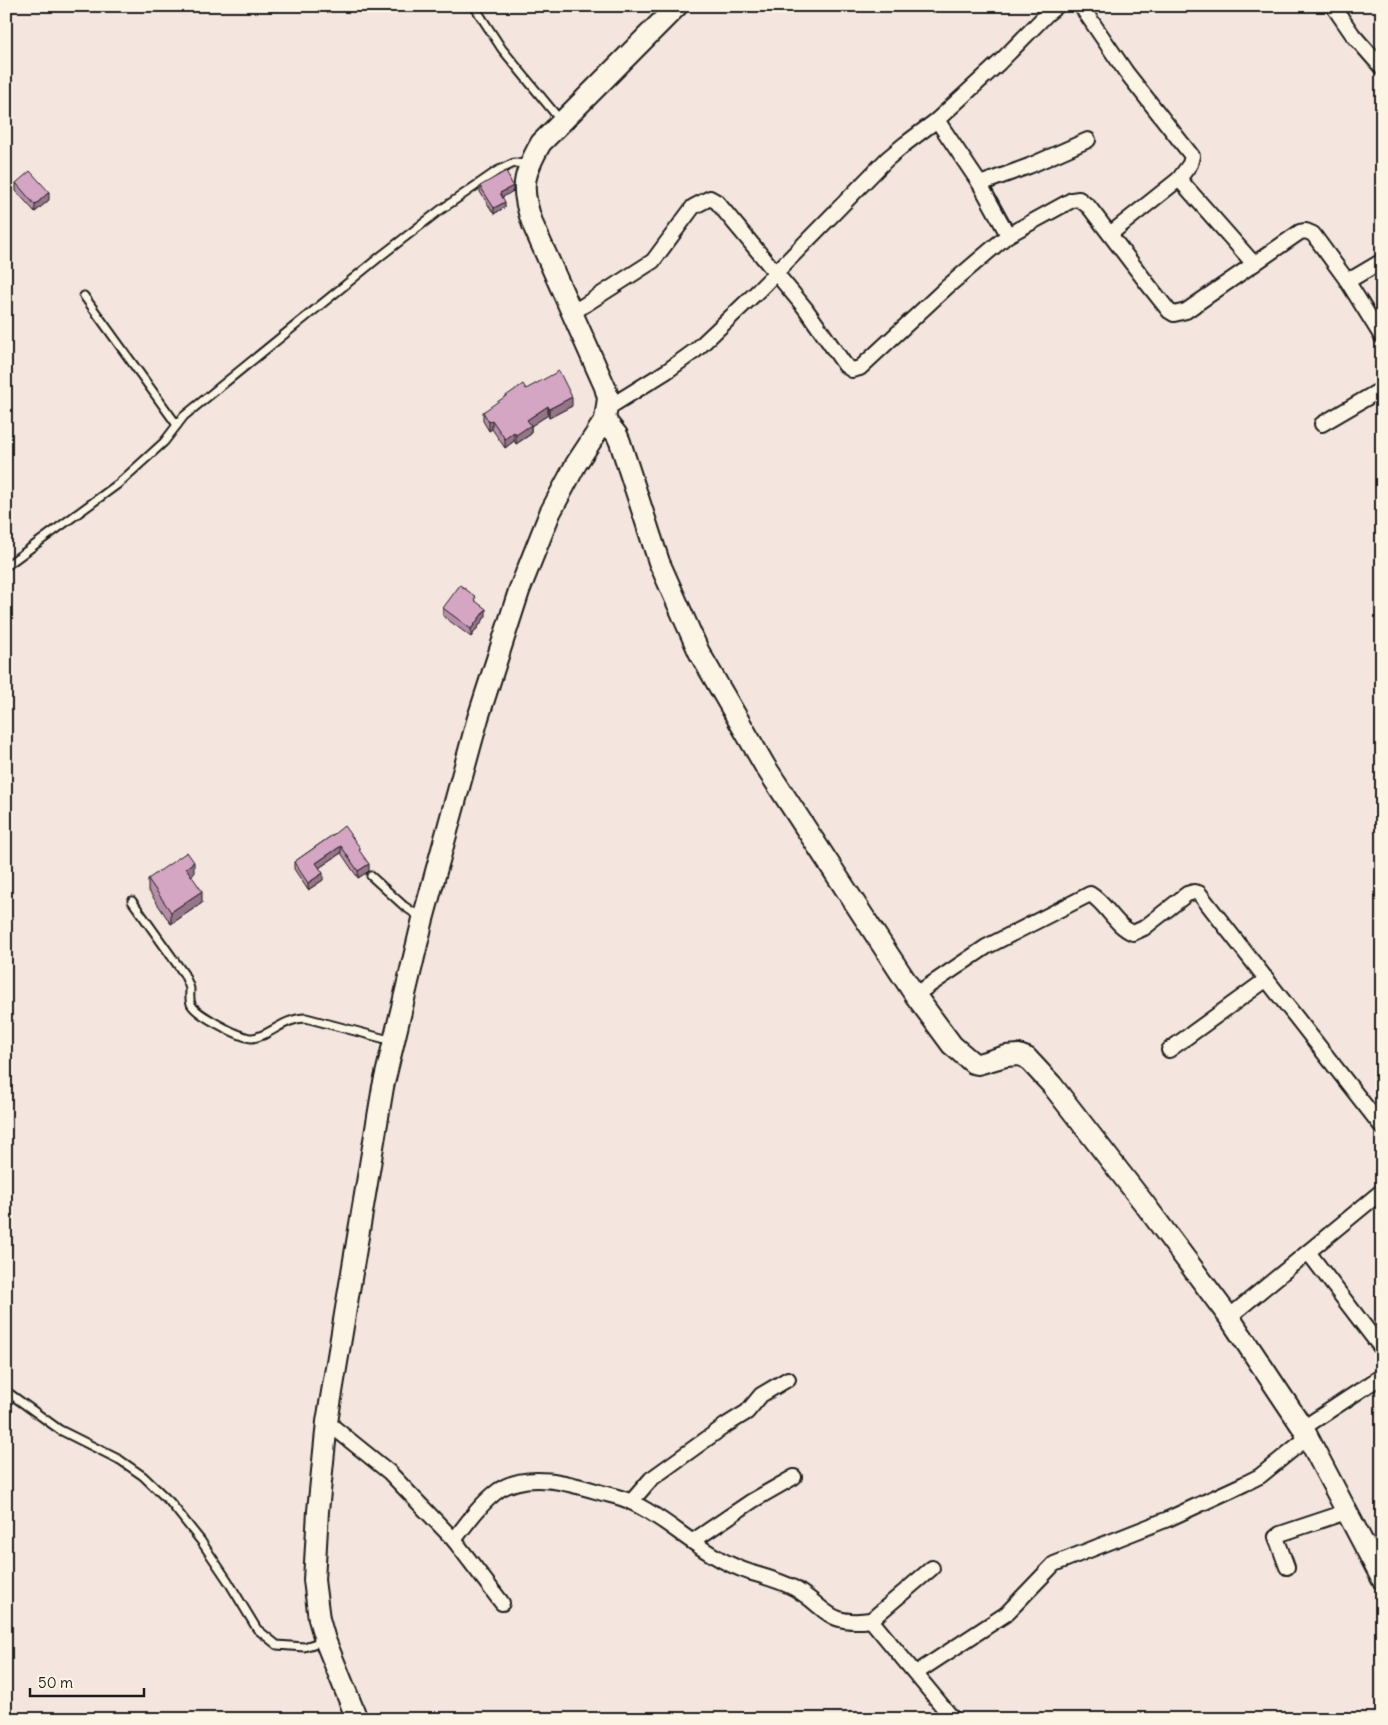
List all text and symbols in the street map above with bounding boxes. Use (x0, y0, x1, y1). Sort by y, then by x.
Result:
scale bar (30, 1665, 144, 1697)
text: 50 m (38, 1673, 73, 1692)

